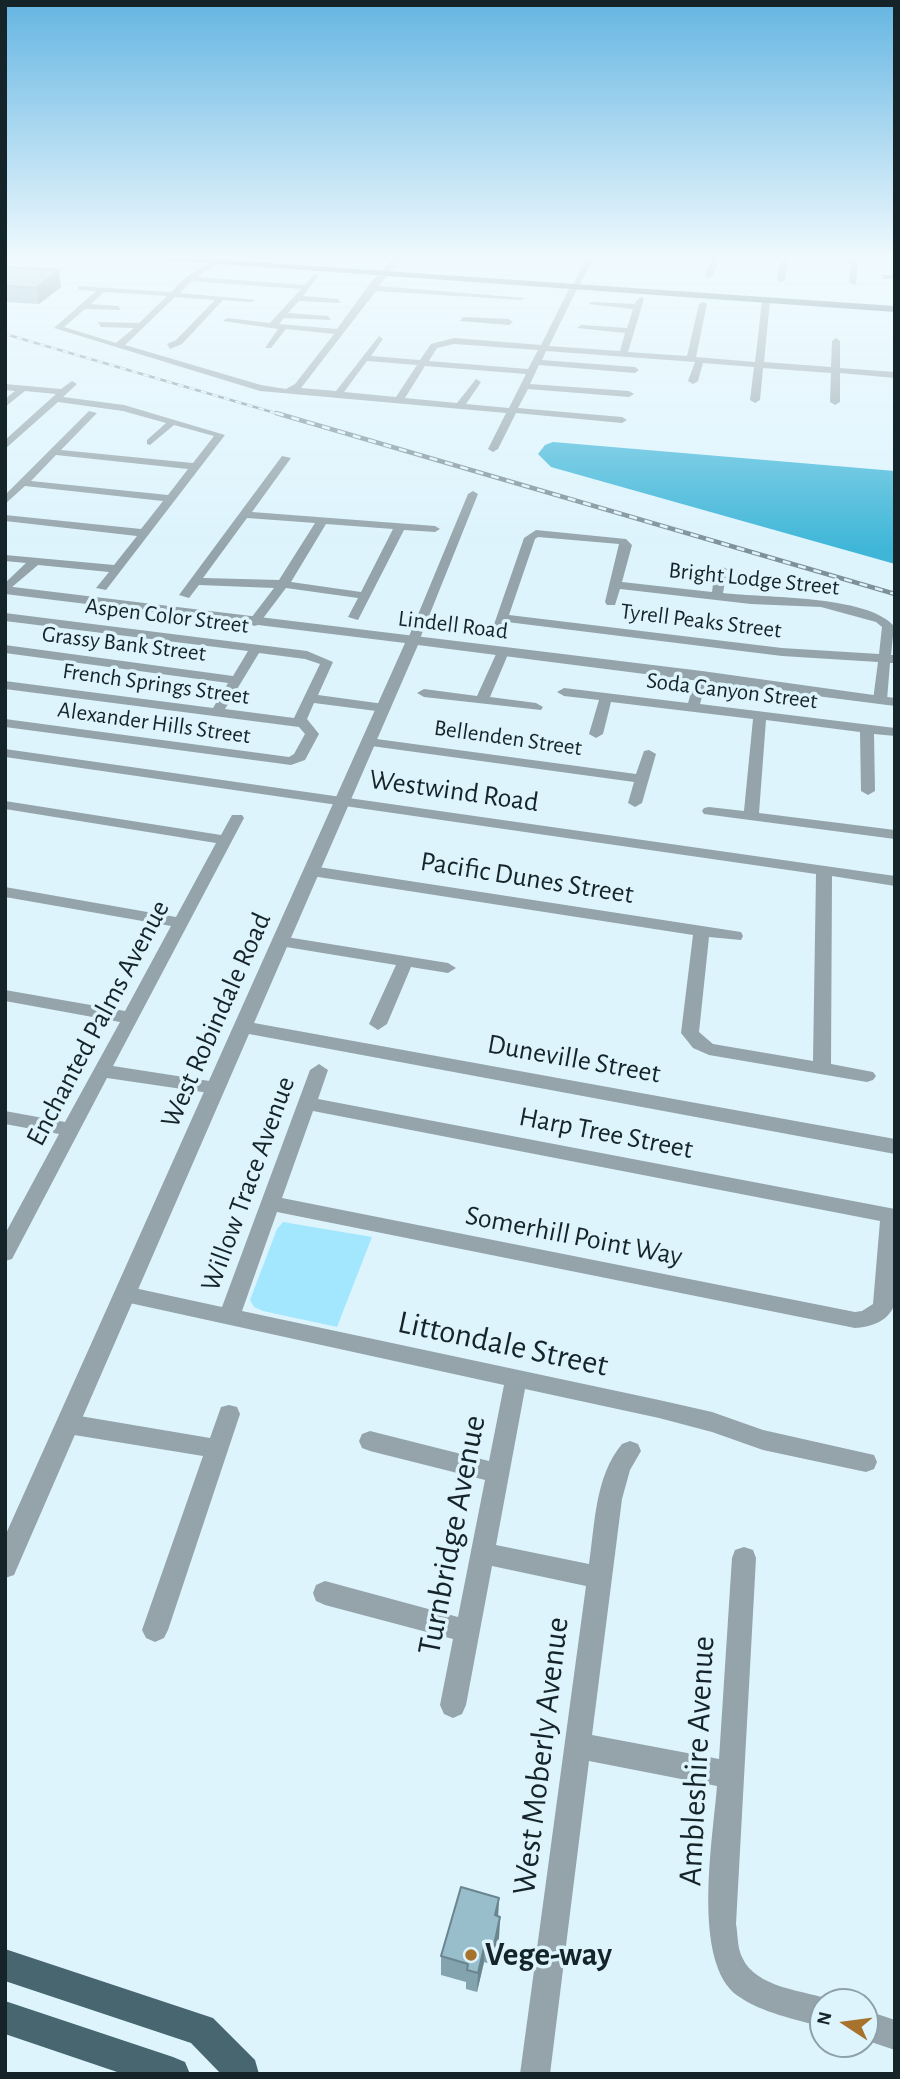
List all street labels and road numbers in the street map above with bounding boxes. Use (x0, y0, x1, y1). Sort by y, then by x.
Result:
street label: Bright Lodge Street (667, 556, 841, 602)
street label: Aspen Color Street (84, 592, 250, 640)
street label: Tyrell Peaks Street (619, 597, 783, 645)
street label: Lindell Road (397, 605, 509, 645)
street label: Grassy Bank Street (41, 620, 207, 668)
street label: French Springs Street (61, 657, 251, 711)
street label: Soda Canyon Street (645, 667, 819, 715)
street label: Alexander Hills Street (56, 696, 252, 750)
street label: Bellenden Street (432, 714, 584, 762)
street label: Westwind Road (367, 762, 541, 820)
street label: Pacific Dunes Street (418, 845, 636, 911)
street label: Enchanted Palms Avenue (19, 894, 177, 1152)
street label: West Robindale Road (153, 907, 279, 1133)
street label: Duneville Street (485, 1027, 663, 1091)
street label: Willow Trace Avenue (194, 1072, 302, 1296)
street label: Harp Tree Street (516, 1100, 696, 1166)
street label: Somerhill Point Way (463, 1198, 685, 1274)
street label: Littondale Street (394, 1302, 612, 1386)
street label: Turnbridge Avenue (409, 1412, 495, 1658)
street label: West Moberly Avenue (504, 1615, 578, 1897)
street label: Ambleshire Avenue (671, 1635, 723, 1887)

